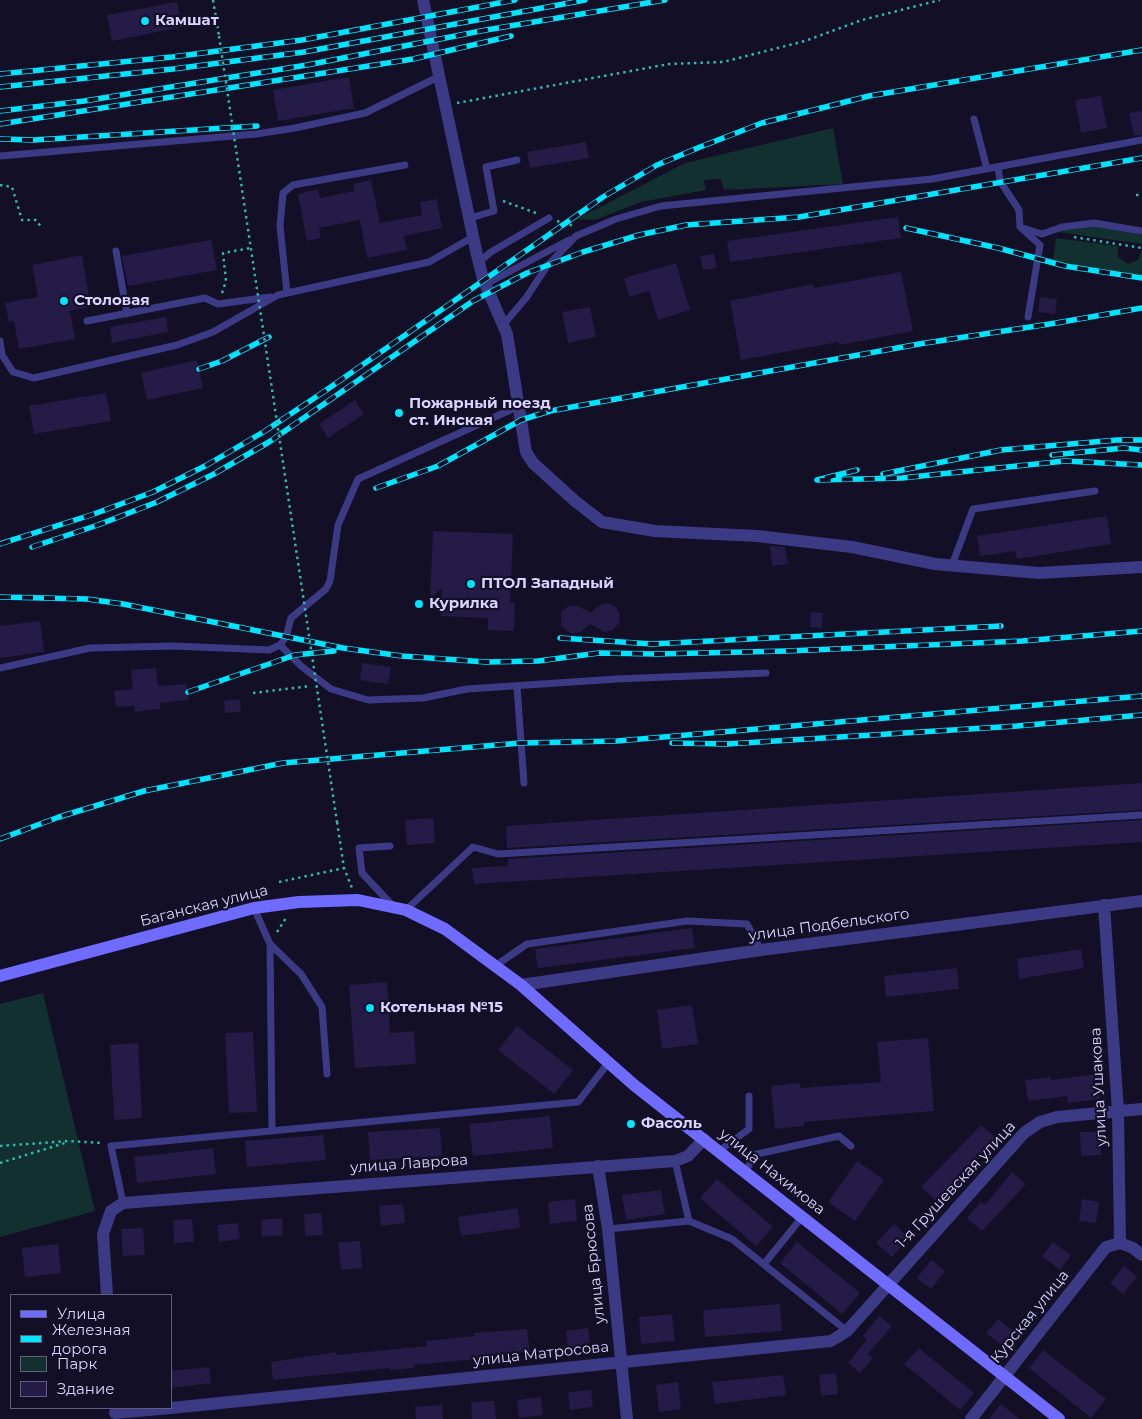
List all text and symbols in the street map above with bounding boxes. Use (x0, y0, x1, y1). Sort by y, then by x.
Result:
place label: Камшат (155, 12, 219, 30)
marker: Камшат (139, 15, 151, 27)
place label: Столовая (74, 292, 150, 310)
marker: Столовая (58, 295, 70, 307)
place label: Пожарный поезд ст. Инская (409, 395, 551, 430)
marker: Пожарный поезд ст. Инская (393, 407, 405, 419)
place label: ПТОЛ Западный (481, 575, 614, 593)
marker: ПТОЛ Западный (465, 578, 477, 590)
place label: Курилка (429, 595, 498, 613)
marker: Курилка (413, 598, 425, 610)
street label: Баганская улица (138, 881, 270, 931)
street label: улица Подбельского (748, 905, 910, 945)
place label: Котельная №15 (380, 999, 503, 1017)
marker: Котельная №15 (364, 1002, 376, 1014)
street label: улица Ушакова (1087, 1027, 1111, 1147)
place label: Фасоль (641, 1115, 702, 1133)
marker: Фасоль (625, 1118, 637, 1130)
street label: 1-я Грушевская улица (892, 1118, 1020, 1252)
street label: улица Нахимова (716, 1125, 828, 1219)
street label: улица Лаврова (349, 1151, 469, 1177)
street label: улица Брюсова (579, 1203, 609, 1325)
street label: Курская улица (987, 1267, 1073, 1367)
legend (10, 1294, 172, 1409)
text: Улица (57, 1304, 105, 1323)
text: Железная дорога (52, 1320, 131, 1358)
street label: улица Матросова (472, 1338, 610, 1370)
text: Парк (57, 1354, 97, 1373)
text: Здание (57, 1379, 115, 1398)

